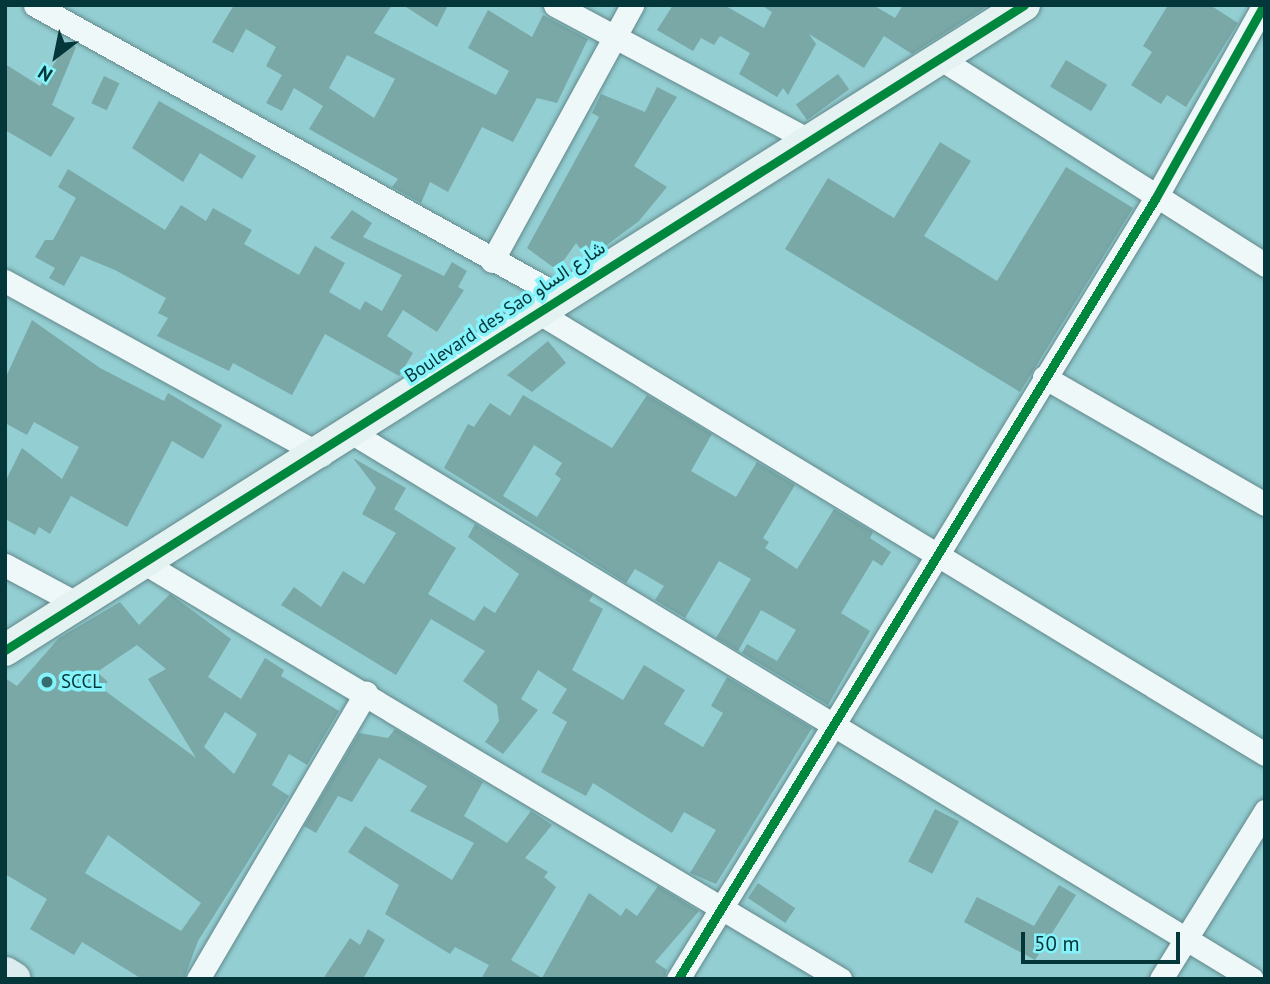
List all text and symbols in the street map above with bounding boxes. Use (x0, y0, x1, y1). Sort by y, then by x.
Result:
north arrow (21, 21, 91, 91)
text: N (33, 60, 57, 87)
street label: Boulevard des Sao شارع الساو (400, 236, 610, 388)
place label: SCCL (61, 671, 102, 693)
marker: SCCL (39, 674, 55, 690)
scale bar (1025, 918, 1184, 962)
text: 50 m (1034, 930, 1080, 957)

